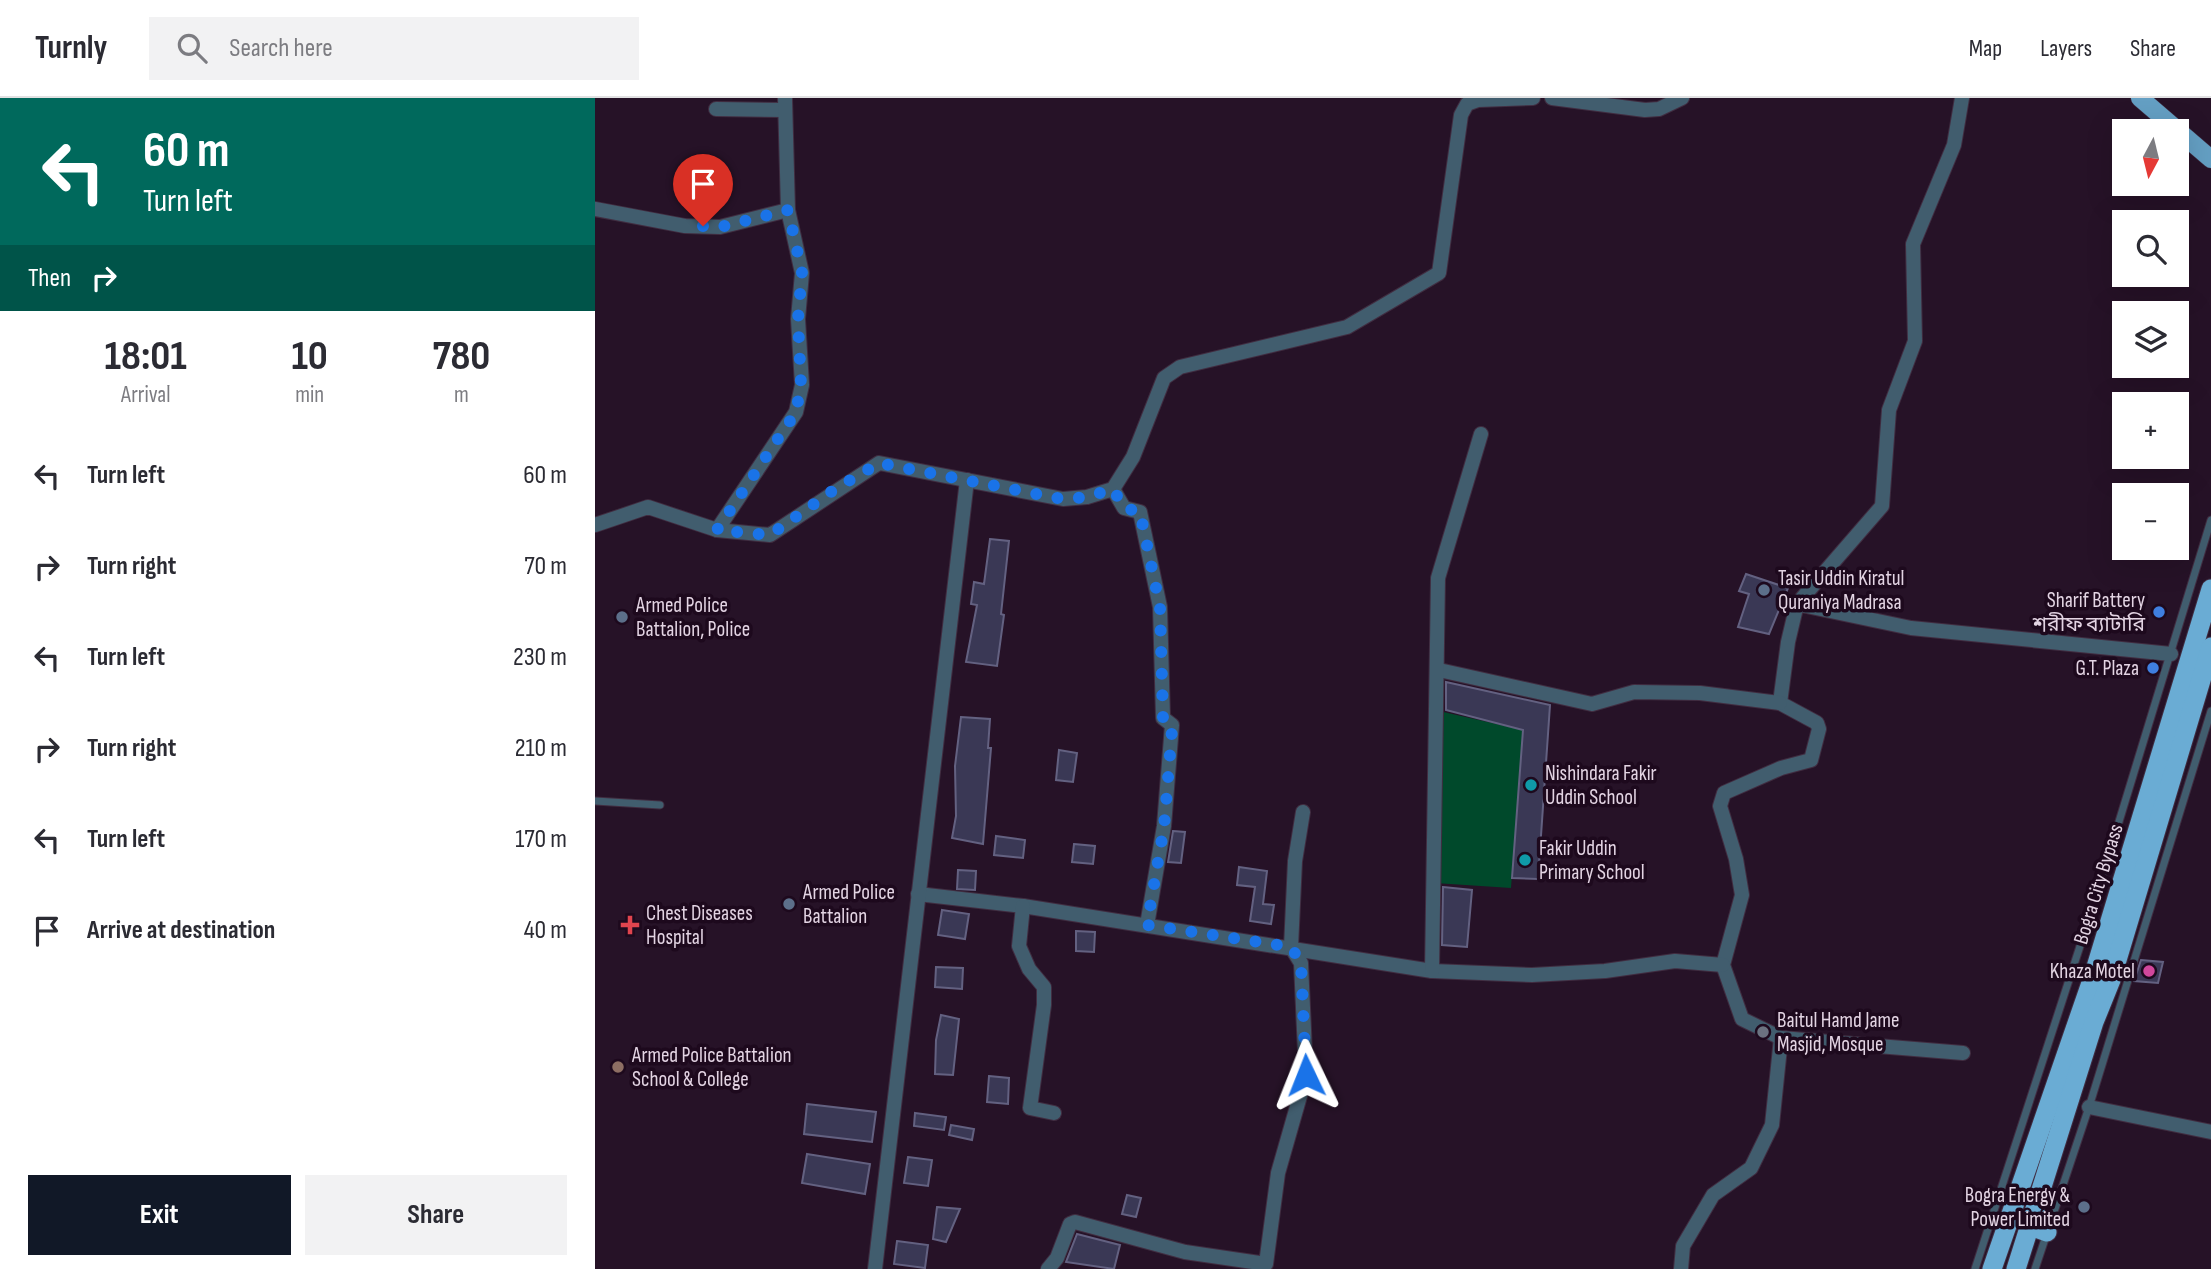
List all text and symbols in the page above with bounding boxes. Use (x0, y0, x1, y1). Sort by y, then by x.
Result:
search box (149, 17, 639, 80)
text: Turnly (35, 28, 107, 68)
icon: search (173, 29, 211, 67)
text: Search here (229, 33, 333, 64)
text: Map (1969, 34, 2002, 63)
text: Layers (2040, 34, 2092, 63)
text: Share (2130, 34, 2176, 63)
north arrow (2112, 119, 2189, 196)
map controls (2112, 119, 2189, 560)
text: 60 m (143, 122, 230, 181)
icon: left (28, 126, 119, 217)
pin (673, 154, 733, 226)
icon: arrive (684, 165, 722, 203)
text: Turn left (143, 182, 233, 221)
button: search (2112, 210, 2189, 287)
icon: right (85, 259, 123, 297)
text: Then (28, 263, 71, 294)
button: layers (2112, 301, 2189, 378)
text: 18:01 (105, 331, 187, 382)
text: 10 (291, 331, 328, 382)
text: 780 (432, 331, 490, 382)
text: Arrival (121, 381, 170, 409)
text: min (295, 381, 324, 409)
text: m (454, 381, 469, 409)
button: + (2112, 392, 2189, 469)
icon: left (28, 457, 66, 495)
text: Turn left (87, 460, 165, 491)
text: 60 m (523, 460, 567, 491)
button: − (2112, 483, 2189, 560)
icon: right (28, 548, 66, 586)
text: Turn right (87, 551, 176, 582)
text: 70 m (524, 551, 567, 582)
place label: Tasir Uddin Kiratul Quraniya Madrasa (1778, 566, 1905, 615)
marker: Tasir Uddin Kiratul Quraniya Madrasa (1756, 582, 1772, 598)
place label: Sharif Battery শরীফ ব্যাটারি (2032, 588, 2145, 637)
place label: Armed Police Battalion, Police (635, 593, 750, 642)
marker: Sharif Battery শরীফ ব্যাটারি (2151, 604, 2167, 620)
marker: Armed Police Battalion, Police (614, 609, 630, 625)
icon: left (28, 639, 66, 677)
text: Turn left (87, 642, 165, 673)
text: 230 m (513, 642, 567, 673)
place label: G.T. Plaza (2076, 656, 2139, 681)
marker: G.T. Plaza (2145, 660, 2161, 676)
icon: right (28, 730, 66, 768)
text: Turn right (87, 733, 176, 764)
text: 210 m (515, 733, 567, 764)
place label: Nishindara Fakir Uddin School (1545, 761, 1657, 810)
marker: Nishindara Fakir Uddin School (1523, 777, 1539, 793)
icon: left (28, 821, 66, 859)
street label: Bogra City Bypass (2068, 821, 2129, 947)
text: Turn left (87, 824, 165, 855)
text: 170 m (515, 824, 567, 855)
place label: Fakir Uddin Primary School (1539, 836, 1645, 885)
marker: Fakir Uddin Primary School (1517, 852, 1533, 868)
place label: Armed Police Battalion (802, 880, 895, 929)
marker: Armed Police Battalion (781, 896, 797, 912)
place label: Chest Diseases Hospital (646, 901, 753, 950)
icon: arrive (28, 912, 66, 950)
text: Arrive at destination (87, 915, 275, 946)
text: 40 m (524, 915, 567, 946)
marker: Chest Diseases Hospital (620, 915, 640, 935)
place label: Khaza Motel (2050, 959, 2135, 984)
marker: Khaza Motel (2141, 963, 2157, 979)
place label: Baitul Hamd Jame Masjid, Mosque (1777, 1008, 1899, 1057)
marker: Baitul Hamd Jame Masjid, Mosque (1755, 1024, 1771, 1040)
position arrow (1269, 1038, 1343, 1112)
place label: Armed Police Battalion School & College (631, 1043, 792, 1092)
marker: Armed Police Battalion School & College (610, 1059, 626, 1075)
button: Exit (28, 1175, 291, 1255)
button: Share (305, 1175, 567, 1255)
place label: Bogra Energy & Power Limited (1965, 1183, 2070, 1232)
marker: Bogra Energy & Power Limited (2076, 1199, 2092, 1215)

